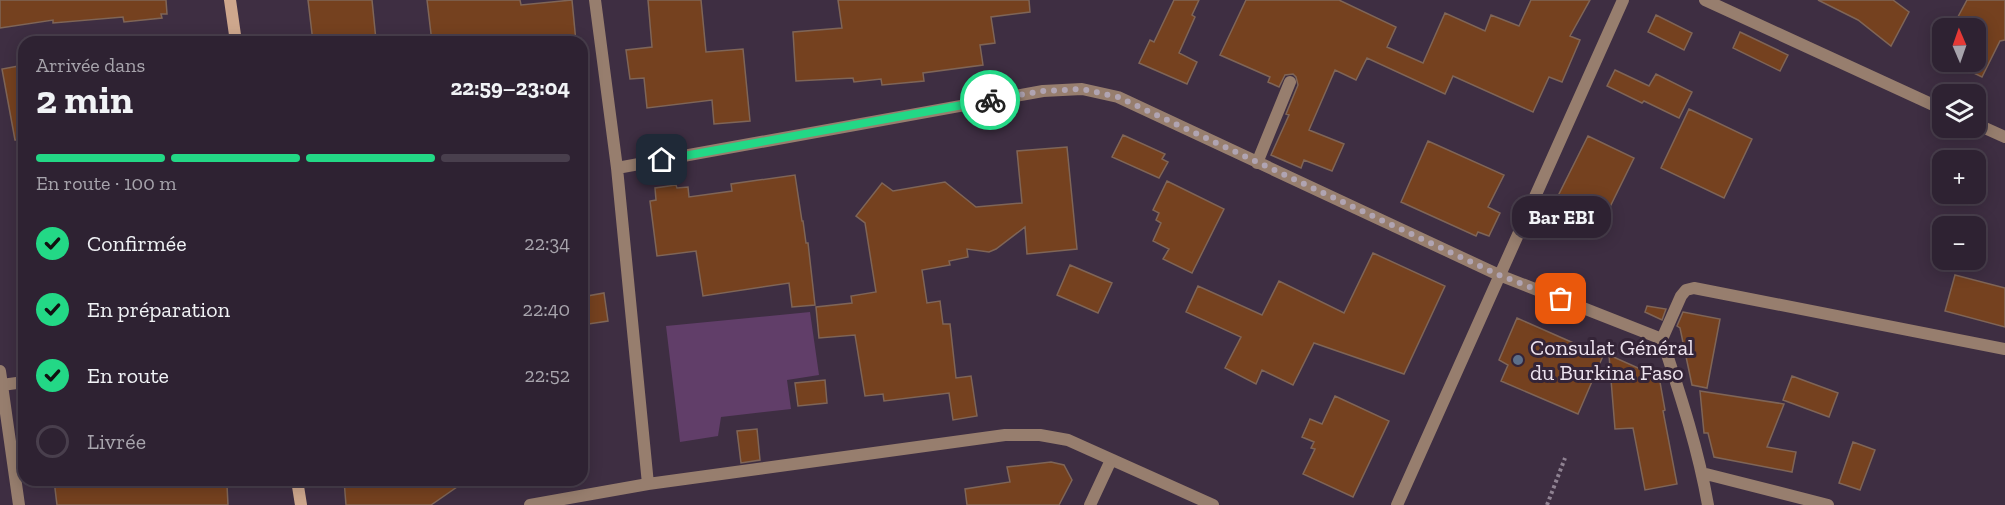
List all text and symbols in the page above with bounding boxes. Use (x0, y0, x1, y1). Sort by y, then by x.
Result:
north arrow (1932, 18, 1986, 72)
map controls (1932, 18, 1986, 270)
text: Arrivée dans (36, 53, 145, 77)
courier (960, 70, 1020, 130)
text: 22:59–23:04 (450, 74, 570, 101)
text: 2 min (36, 76, 133, 123)
icon: bike (974, 84, 1007, 117)
button: layers (1932, 84, 1986, 138)
pin (636, 134, 687, 185)
icon: home (645, 143, 678, 176)
button: + (1932, 150, 1986, 204)
text: En route · 100 m (36, 171, 176, 195)
callout: Bar EBI (1512, 197, 1610, 239)
text: Bar EBI (1528, 205, 1595, 229)
button: − (1932, 216, 1986, 270)
icon: check (36, 227, 69, 260)
text: Confirmée (87, 230, 187, 257)
text: 22:34 (524, 231, 570, 255)
pin (1535, 273, 1586, 324)
icon: bag (1544, 282, 1577, 315)
icon: check (36, 293, 69, 326)
text: En préparation (87, 296, 230, 323)
text: 22:40 (523, 297, 570, 321)
place label: Consulat Général du Burkina Faso (1530, 334, 1694, 386)
marker: Consulat Général du Burkina Faso (1511, 353, 1525, 367)
icon: check (36, 359, 69, 392)
text: En route (87, 362, 169, 389)
text: 22:52 (524, 363, 570, 387)
text: Livrée (87, 428, 146, 455)

